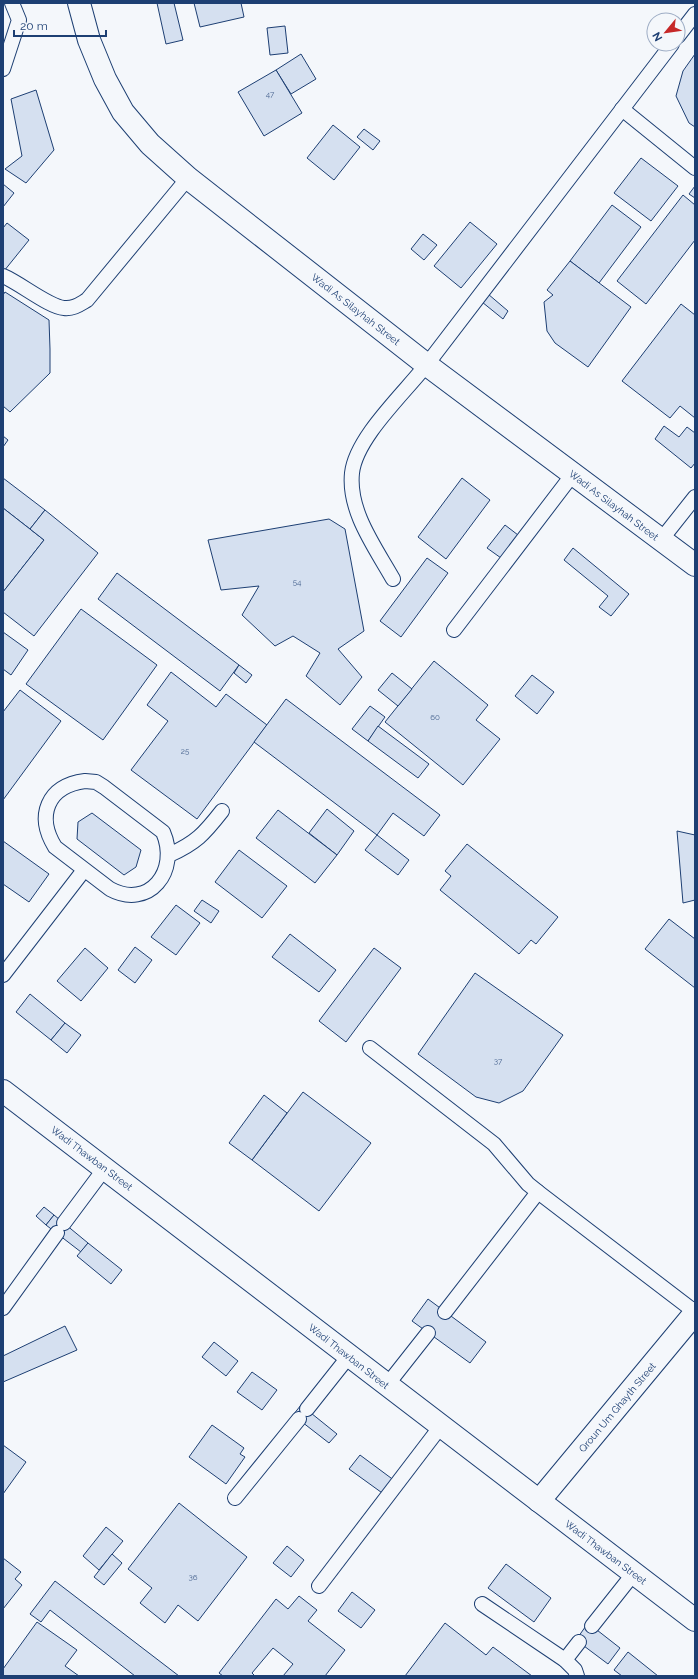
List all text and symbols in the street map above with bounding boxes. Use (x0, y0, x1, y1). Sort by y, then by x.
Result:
scale bar (14, 12, 106, 38)
north arrow (646, 12, 686, 52)
text: 20 m (20, 19, 48, 33)
text: N (650, 30, 665, 43)
house number: 47 (266, 89, 275, 99)
street label: Wadi As Silayhah Street (309, 271, 403, 348)
street label: Wadi As Silayhah Street (567, 468, 661, 543)
house number: 54 (293, 577, 302, 587)
house number: 60 (430, 712, 440, 722)
house number: 25 (181, 746, 190, 756)
house number: 37 (494, 1056, 503, 1066)
street label: Wadi Thawban Street (49, 1124, 135, 1193)
street label: Wadi Thawban Street (306, 1322, 392, 1392)
street label: Qroun Um Ghayth Street (577, 1360, 658, 1454)
street label: Wadi Thawban Street (563, 1518, 649, 1587)
house number: 36 (188, 1572, 198, 1582)

